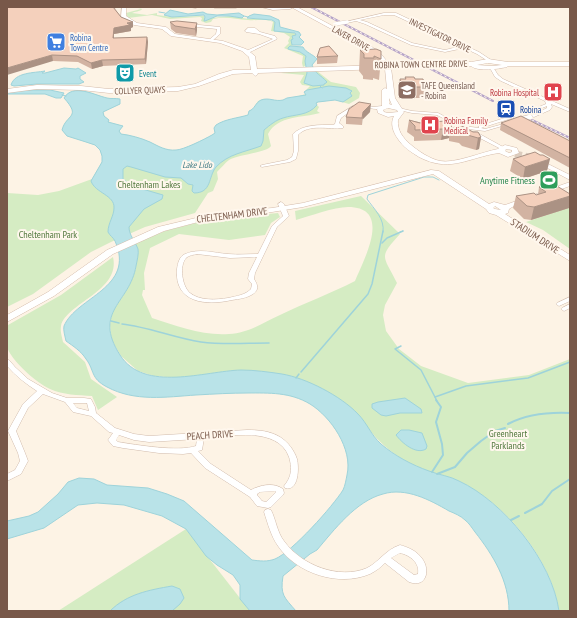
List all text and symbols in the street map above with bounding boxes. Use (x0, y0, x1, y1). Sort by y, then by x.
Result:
street label: INVESTIGATOR DRIVE (407, 15, 473, 55)
street label: LAVER DRIVE (330, 23, 372, 53)
supermarket icon: Robina Town Centre (45, 31, 67, 53)
place label: Robina Town Centre (70, 32, 109, 53)
street label: ROBINA TOWN CENTRE DRIVE (374, 58, 468, 70)
theatre icon: Event (114, 62, 136, 84)
place label: Event (139, 68, 157, 79)
school or university icon: TAFE Queensland - Robina (396, 79, 418, 101)
place label: TAFE Queensland - Robina (421, 80, 475, 101)
hospital icon: Robina Hospital (542, 81, 564, 103)
street label: COLLYER QUAYS (114, 84, 166, 96)
place label: Robina Hospital (490, 87, 540, 98)
station icon: Robina (495, 98, 517, 120)
place label: Robina (520, 104, 542, 115)
hospital icon: Robina Family Medical (419, 114, 441, 136)
place label: Robina Family Medical (444, 115, 488, 136)
water label: Lake Lido (182, 159, 213, 170)
sports icon: Anytime Fitness (538, 169, 560, 191)
place label: Anytime Fitness (480, 174, 536, 187)
park label: Cheltenham Lakes (118, 178, 181, 191)
street label: CHELTENHAM DRIVE (196, 204, 268, 226)
street label: STADIUM DRIVE (508, 215, 562, 257)
park label: Cheltenham Park (19, 228, 77, 241)
street label: PEACH DRIVE (186, 427, 234, 443)
park label: Greenheart Parklands (489, 427, 527, 452)

